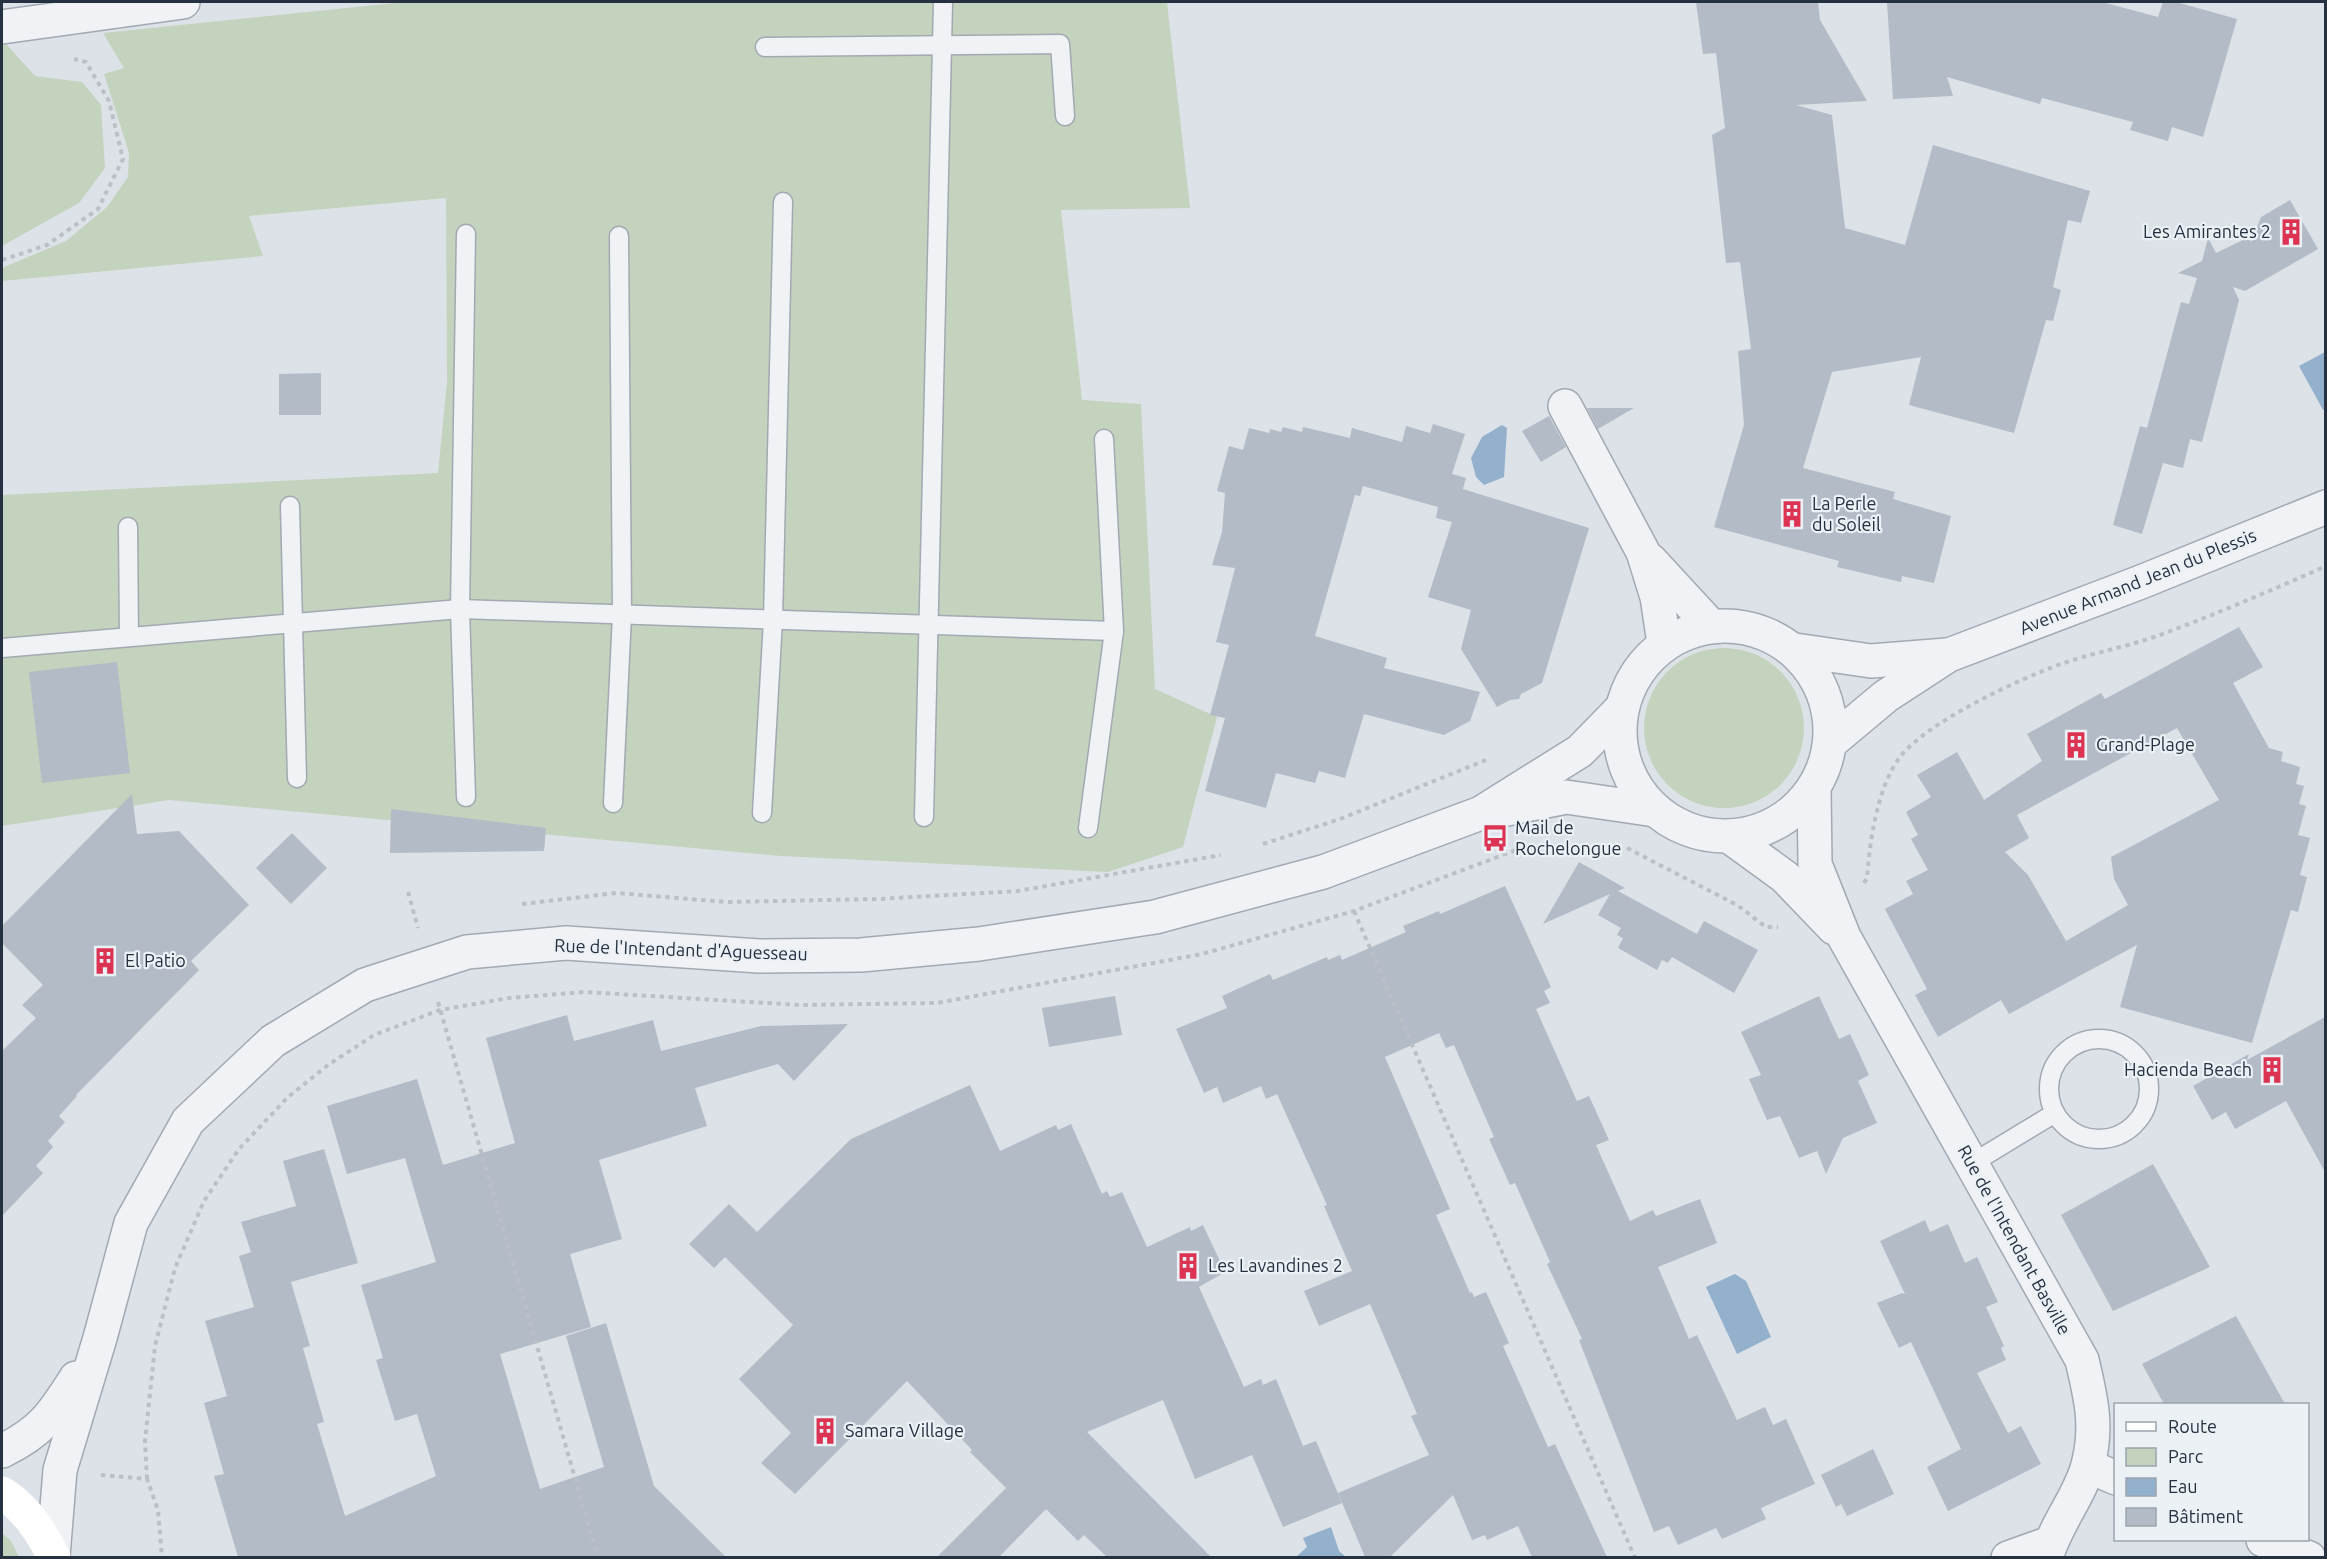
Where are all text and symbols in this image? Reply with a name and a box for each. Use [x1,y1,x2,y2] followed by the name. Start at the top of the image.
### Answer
[2276,217,2306,247] building icon: Les Amirantes 2
[2143,221,2271,241] place label: Les Amirantes 2
[1812,493,1881,534] place label: La Perle du Soleil
[1777,499,1807,529] building icon: La Perle du Soleil
[2016,524,2259,638] street label: Avenue Armand Jean du Plessis
[2061,730,2091,760] building icon: Grand-Plage
[2096,734,2195,754] place label: Grand-Plage
[1515,817,1621,858] place label: Mail de Rochelongue
[1480,823,1510,853] bus stop icon: Mail de Rochelongue
[554,935,808,963] street label: Rue de l'Intendant d'Aguesseau
[90,946,120,976] building icon: El Patio
[125,950,186,970] place label: El Patio
[2257,1055,2287,1085] building icon: Hacienda Beach
[2124,1059,2252,1079] place label: Hacienda Beach
[1954,1141,2075,1338] street label: Rue de l'Intendant Basville
[1173,1251,1203,1281] building icon: Les Lavandines 2
[1208,1255,1343,1275] place label: Les Lavandines 2
[2114,1403,2309,1541] legend
[810,1416,840,1446] building icon: Samara Village
[2168,1416,2217,1436] text: Route
[845,1420,964,1440] place label: Samara Village
[2168,1446,2203,1466] text: Parc
[2168,1476,2198,1496] text: Eau
[2168,1506,2243,1526] text: Bâtiment

